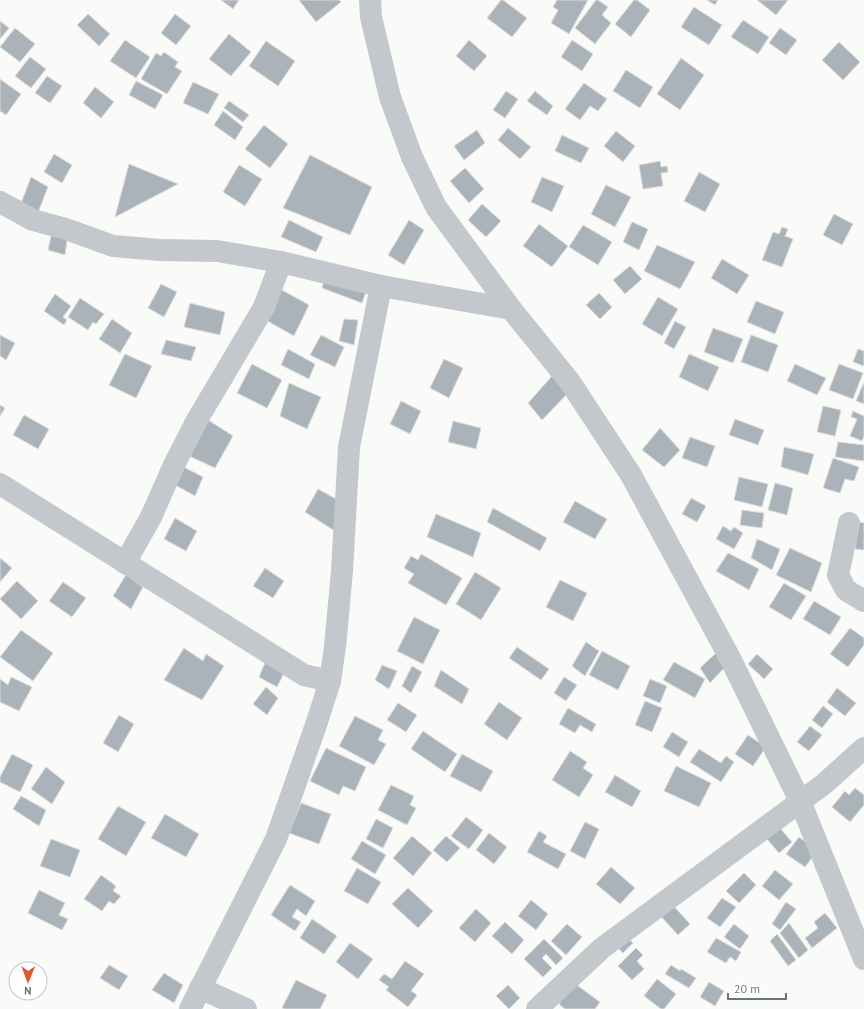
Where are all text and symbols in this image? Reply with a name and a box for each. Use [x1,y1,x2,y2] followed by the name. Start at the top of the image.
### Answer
[8,961,48,1001] north arrow
[728,975,786,1001] scale bar
[734,981,760,996] text: 20 m
[24,984,32,998] text: N

